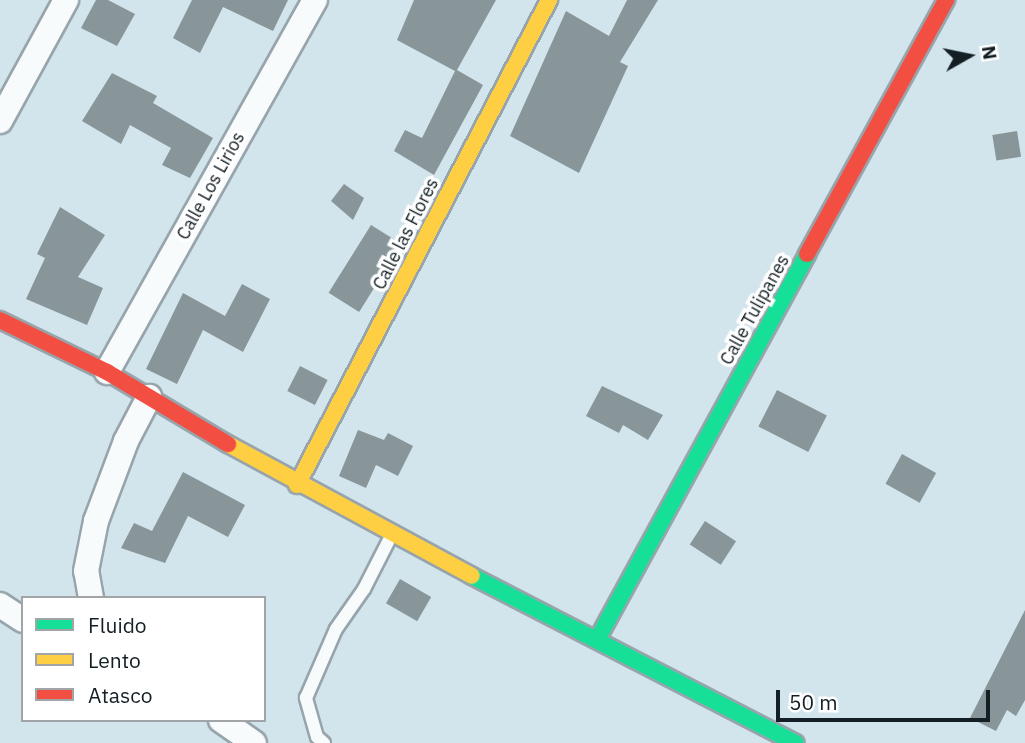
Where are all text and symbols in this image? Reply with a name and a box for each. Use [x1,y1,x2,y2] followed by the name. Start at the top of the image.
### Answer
[934,21,1004,91] north arrow
[977,44,1003,61] text: N
[172,128,250,244] street label: Calle Los Lirios
[369,175,443,293] street label: Calle las Flores
[716,251,794,369] street label: Calle Tulipanes
[21,596,266,722] legend
[88,611,147,639] text: Fluido
[88,646,141,674] text: Lento
[780,676,993,720] scale bar
[88,681,152,709] text: Atasco
[789,688,838,716] text: 50 m

